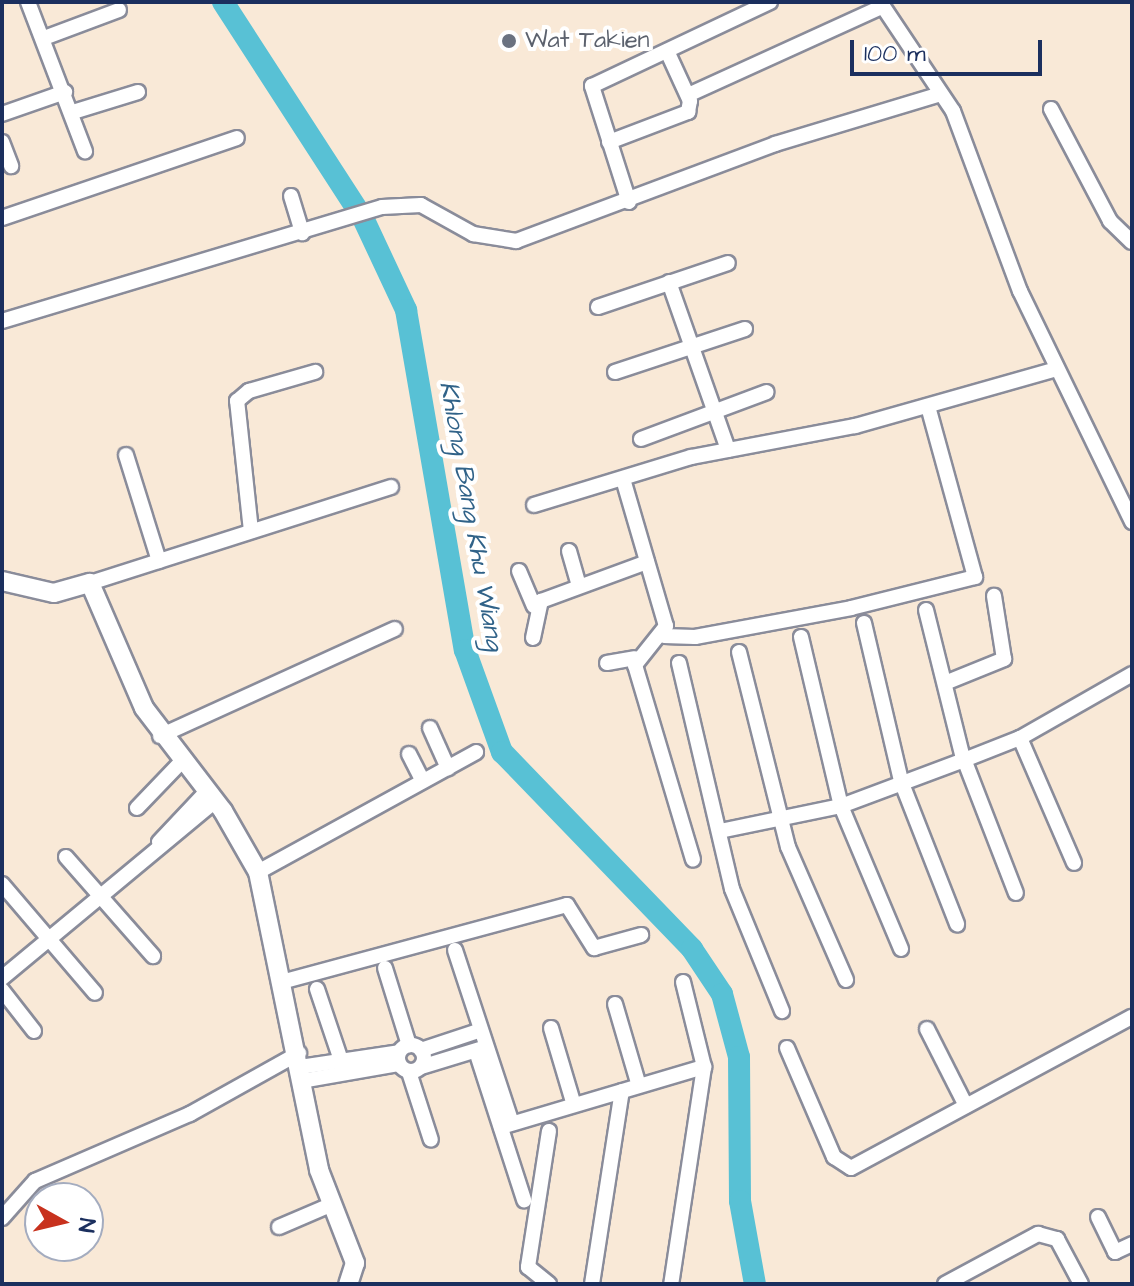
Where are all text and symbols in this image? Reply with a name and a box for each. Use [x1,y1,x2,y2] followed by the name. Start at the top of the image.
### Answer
[854,24,1046,74] scale bar
[525,27,650,55] place label: Wat Takien
[500,32,518,50] marker: Wat Takien
[864,37,926,71] text: 100 m
[432,379,510,653] water label: Khlong Bang Khu Wiang
[24,1182,104,1262] north arrow
[70,1216,103,1234] text: N

